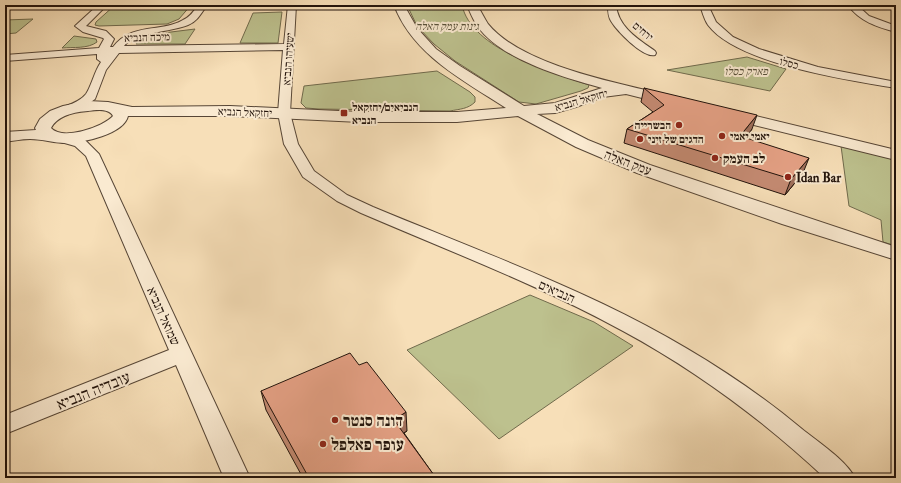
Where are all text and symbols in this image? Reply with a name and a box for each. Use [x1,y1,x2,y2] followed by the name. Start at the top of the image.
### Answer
[630,19,656,44] street label: ירחים
[415,20,480,33] park label: גינות עמק האלה
[124,30,170,45] street label: מיכה הנביא
[280,32,297,86] street label: ישעיהו הנביא
[778,55,800,72] street label: כסלו
[724,65,769,78] park label: פארק כסלו
[553,87,609,114] street label: יחזקאל הנביא
[352,101,418,127] place label: הנביאים/יחזקאל הנביא
[218,105,272,120] street label: יחזקאל הנביא
[339,108,349,118] marker: הנביאים/יחזקאל הנביא
[635,119,671,132] place label: הבשרייה
[674,120,684,130] marker: הבשרייה
[730,130,770,143] place label: יאמי יאמי
[717,131,727,141] marker: יאמי יאמי
[648,133,704,146] place label: הדגים של זיני
[635,134,645,144] marker: הדגים של זיני
[602,147,654,179] street label: עמק האלה
[723,151,766,167] place label: לב העמק
[710,153,720,163] marker: לב העמק
[796,170,842,186] place label: Idan Bar
[783,172,793,182] marker: Idan Bar
[536,277,578,307] street label: הנביאים
[143,285,183,348] street label: שמואל הנביא
[54,367,133,415] street label: עובדיה הנביא
[343,411,403,431] place label: דונה סנטר
[330,415,340,425] marker: דונה סנטר
[331,435,404,455] place label: עופר פאלפל
[318,439,328,449] marker: עופר פאלפל

